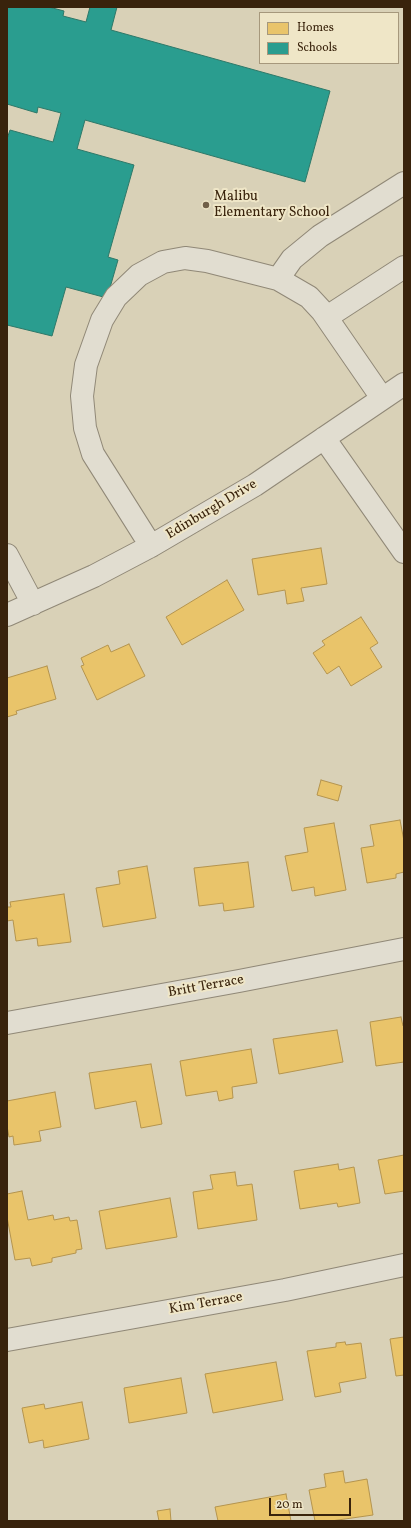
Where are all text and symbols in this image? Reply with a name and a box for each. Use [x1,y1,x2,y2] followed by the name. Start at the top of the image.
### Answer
[259,12,399,64] legend
[297,20,334,36] text: Homes
[297,40,337,56] text: Schools
[214,189,330,222] place label: Malibu Elementary School
[201,200,211,210] marker: Malibu Elementary School
[164,476,260,544] street label: Edinburgh Drive
[167,972,245,1002] street label: Britt Terrace
[168,1289,244,1319] street label: Kim Terrace
[271,1490,353,1516] scale bar
[276,1497,303,1513] text: 20 m

